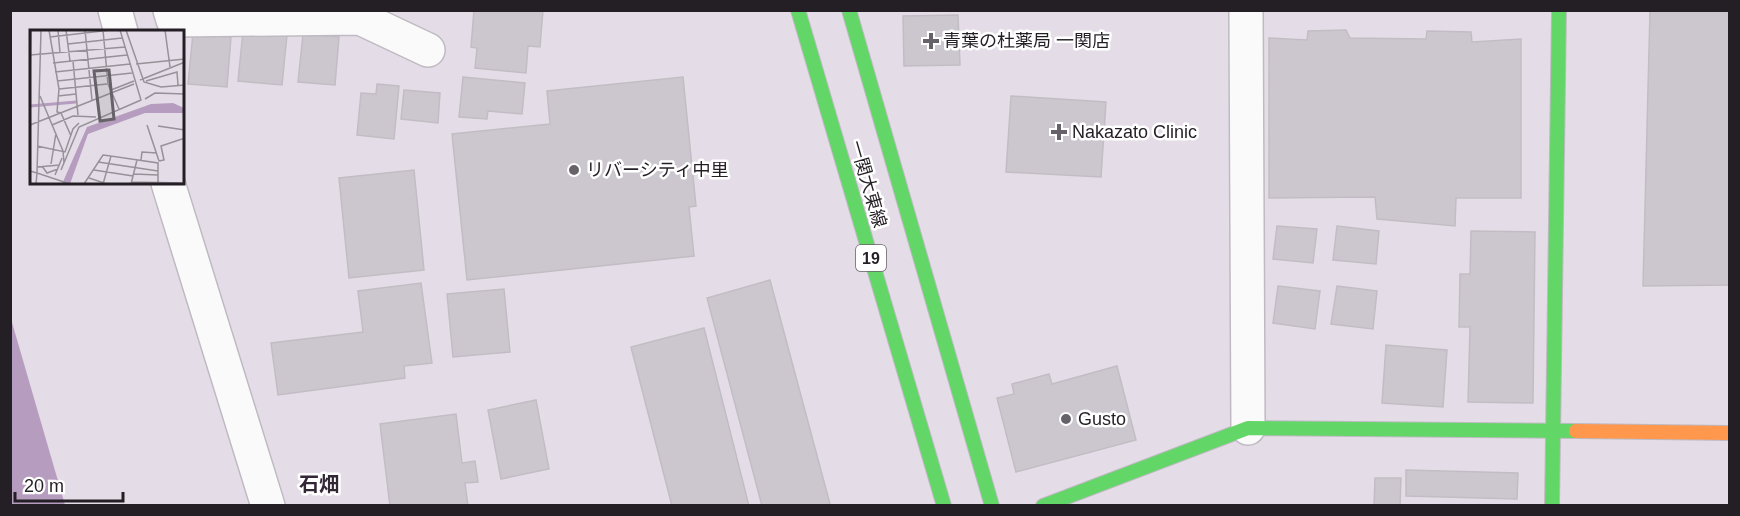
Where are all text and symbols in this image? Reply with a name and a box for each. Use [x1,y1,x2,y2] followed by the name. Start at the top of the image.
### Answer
[30,30,184,184] inset map
[943,31,1110,51] place label: 青葉の杜薬局 一関店
[924,34,938,48] marker: 青葉の杜薬局 一関店
[1072,122,1197,142] place label: Nakazato Clinic
[1050,123,1068,141] marker: Nakazato Clinic
[846,138,890,230] street label: 一関大東線
[586,160,729,180] place label: リバーシティ中里
[567,163,581,177] marker: リバーシティ中里
[856,245,886,271] road number: 19
[1078,409,1126,429] place label: Gusto
[1059,412,1073,426] marker: Gusto
[15,465,123,503] scale bar
[299,473,339,495] district label: 石畑
[24,476,64,496] text: 20 m

